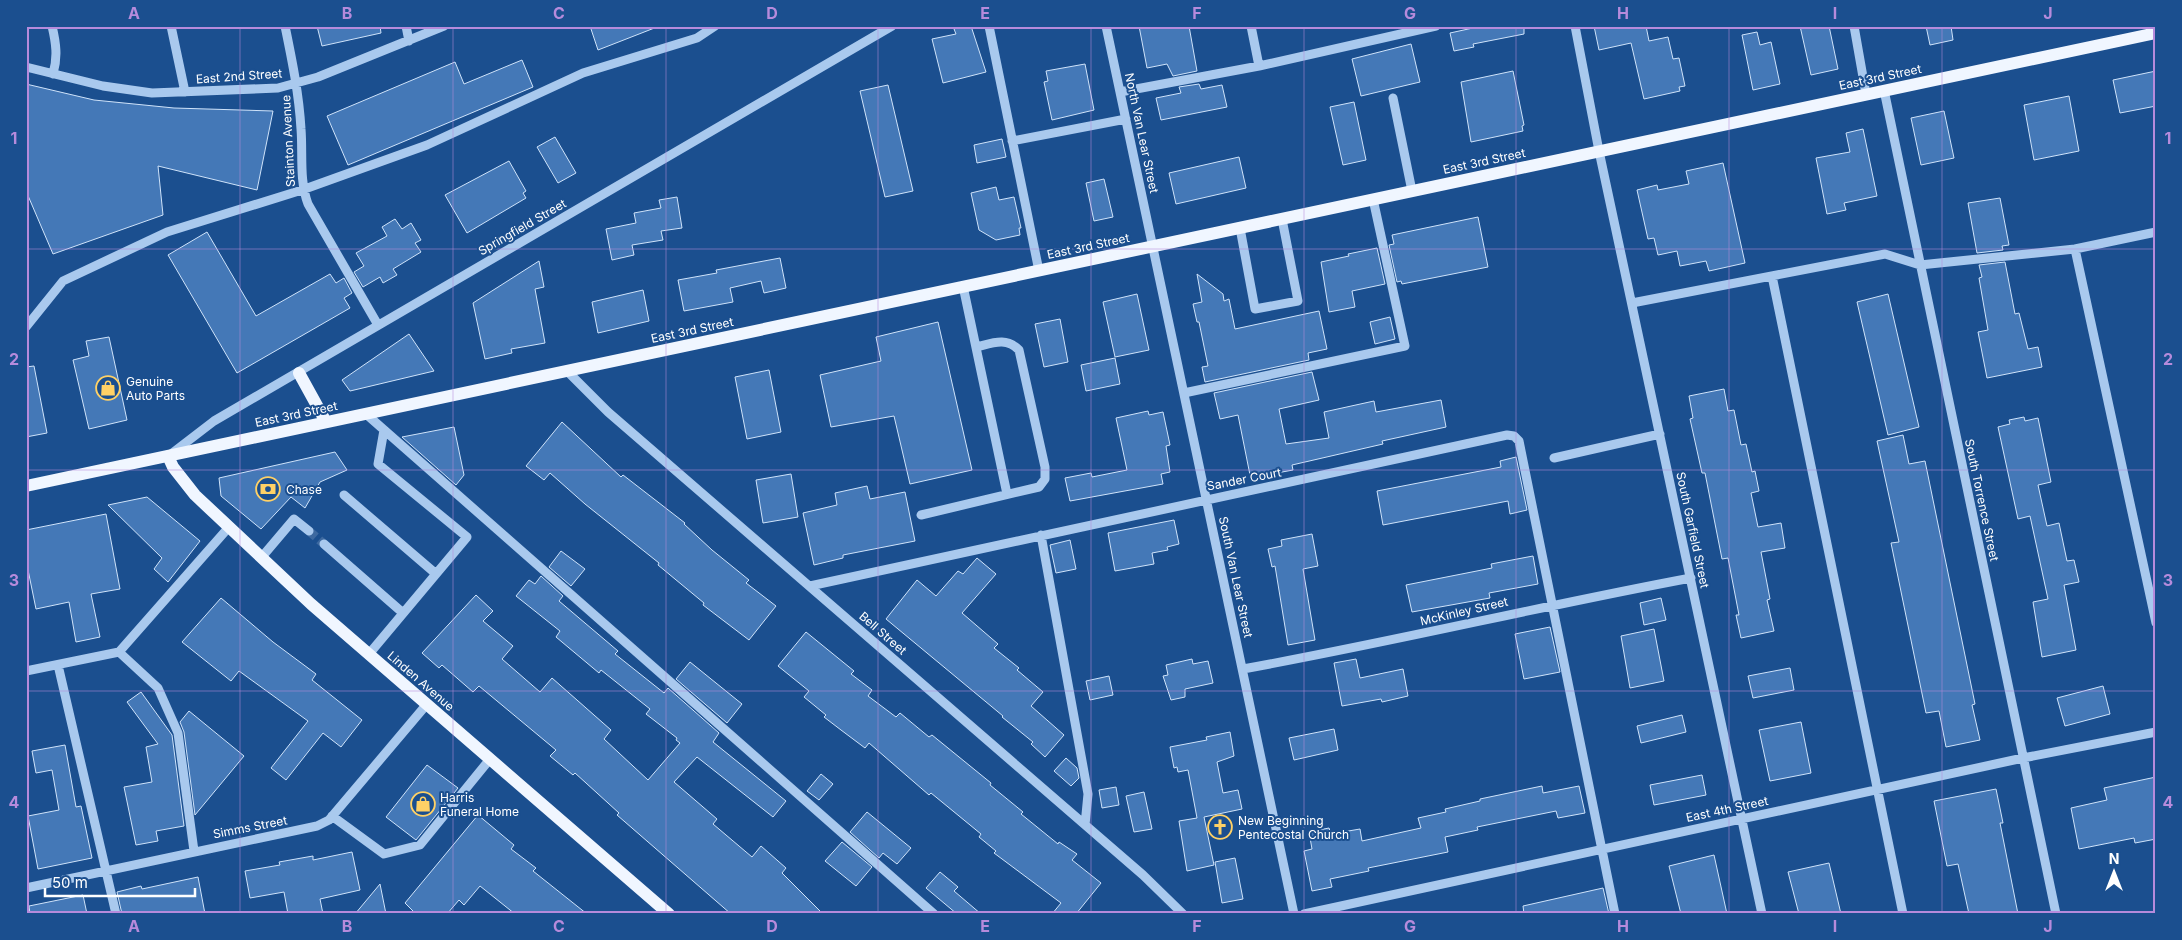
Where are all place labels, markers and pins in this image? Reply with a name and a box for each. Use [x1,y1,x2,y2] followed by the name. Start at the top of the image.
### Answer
[126,374,185,403] place label: Genuine Auto Parts
[95,375,121,401] shop icon: Genuine Auto Parts
[255,476,281,502] bank icon: Chase
[286,482,322,497] place label: Chase
[440,790,519,819] place label: Harris Funeral Home
[410,791,436,817] shop icon: Harris Funeral Home
[1238,813,1349,842] place label: New Beginning Pentecostal Church
[1207,814,1233,840] church icon: New Beginning Pentecostal Church

